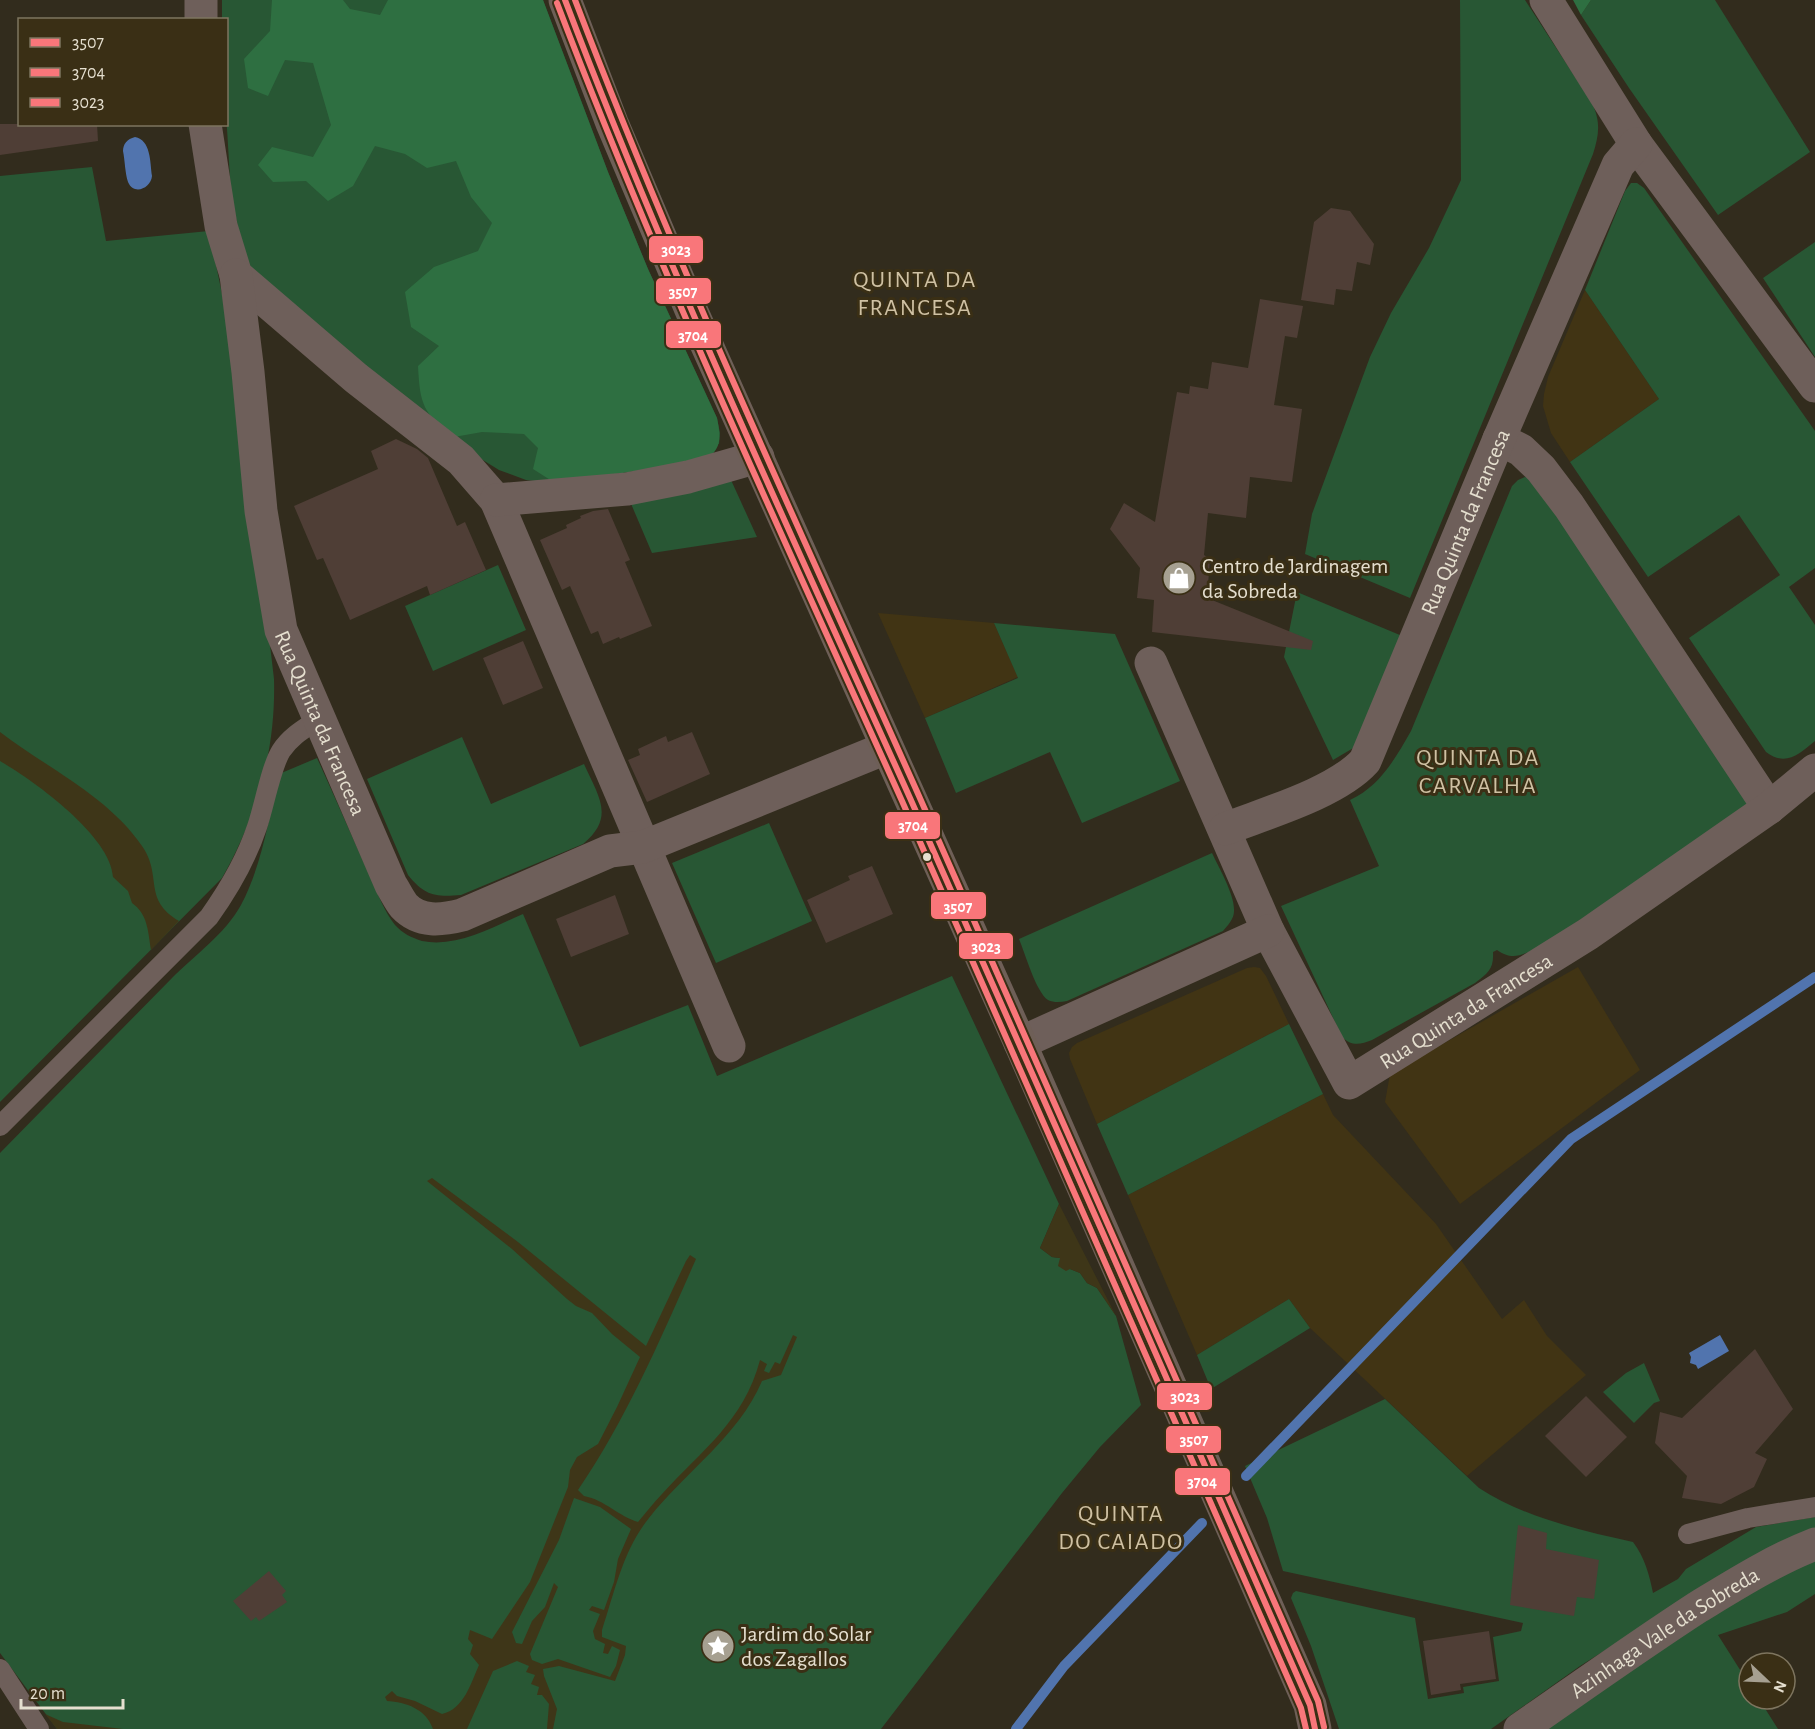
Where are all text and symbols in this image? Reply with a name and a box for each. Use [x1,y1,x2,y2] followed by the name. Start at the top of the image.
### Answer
[18,18,228,126] legend
[72,34,104,52] text: 3507
[72,64,105,82] text: 3704
[72,94,105,112] text: 3023
[648,235,704,264] line badge: 3023
[661,242,691,258] text: 3023
[853,268,977,320] district label: QUINTA DA FRANCESA
[655,277,712,305] line badge: 3507
[668,284,698,300] text: 3507
[665,320,722,349] line badge: 3704
[678,328,708,344] text: 3704
[1417,426,1514,618] street label: Rua Quinta da Francesa
[1202,555,1388,602] place label: Centro de Jardinagem da Sobreda
[1161,560,1197,596] shop icon: Centro de Jardinagem da Sobreda
[271,628,370,819] street label: Rua Quinta da Francesa
[1416,746,1540,798] district label: QUINTA DA CARVALHA
[884,811,941,840] line badge: 3704
[898,818,928,834] text: 3704
[921,851,933,863] unlabelled marker
[930,891,987,920] line badge: 3507
[943,899,973,915] text: 3507
[958,932,1014,960] line badge: 3023
[971,939,1001,955] text: 3023
[1376,949,1556,1073] street label: Rua Quinta da Francesa
[1156,1382,1213,1411] line badge: 3023
[1170,1389,1200,1405] text: 3023
[1165,1425,1222,1454] line badge: 3507
[1179,1432,1209,1448] text: 3507
[1174,1467,1231,1496] line badge: 3704
[1187,1474,1217,1490] text: 3704
[1058,1502,1184,1554] district label: QUINTA DO CAIADO
[1566,1563,1763,1702] street label: Azinhaga Vale da Sobreda
[741,1623,871,1670] place label: Jardim do Solar dos Zagallos
[700,1628,736,1664] place icon: Jardim do Solar dos Zagallos
[1737,1651,1797,1711] north arrow
[21,1672,123,1710] scale bar
[1770,1678,1789,1695] text: N
[30,1685,65,1703] text: 20 m

